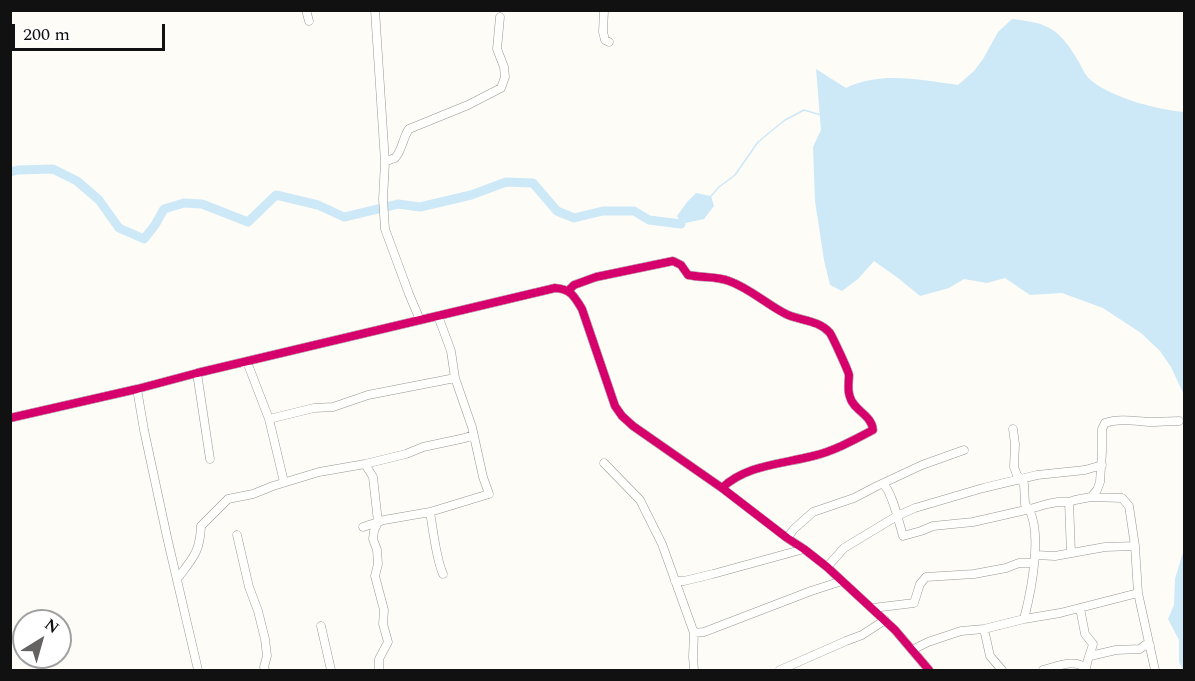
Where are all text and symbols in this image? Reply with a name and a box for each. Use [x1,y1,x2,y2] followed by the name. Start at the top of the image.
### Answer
[15,12,168,50] scale bar
[23,21,70,48] text: 200 m
[12,609,72,669] north arrow
[39,613,64,640] text: N

